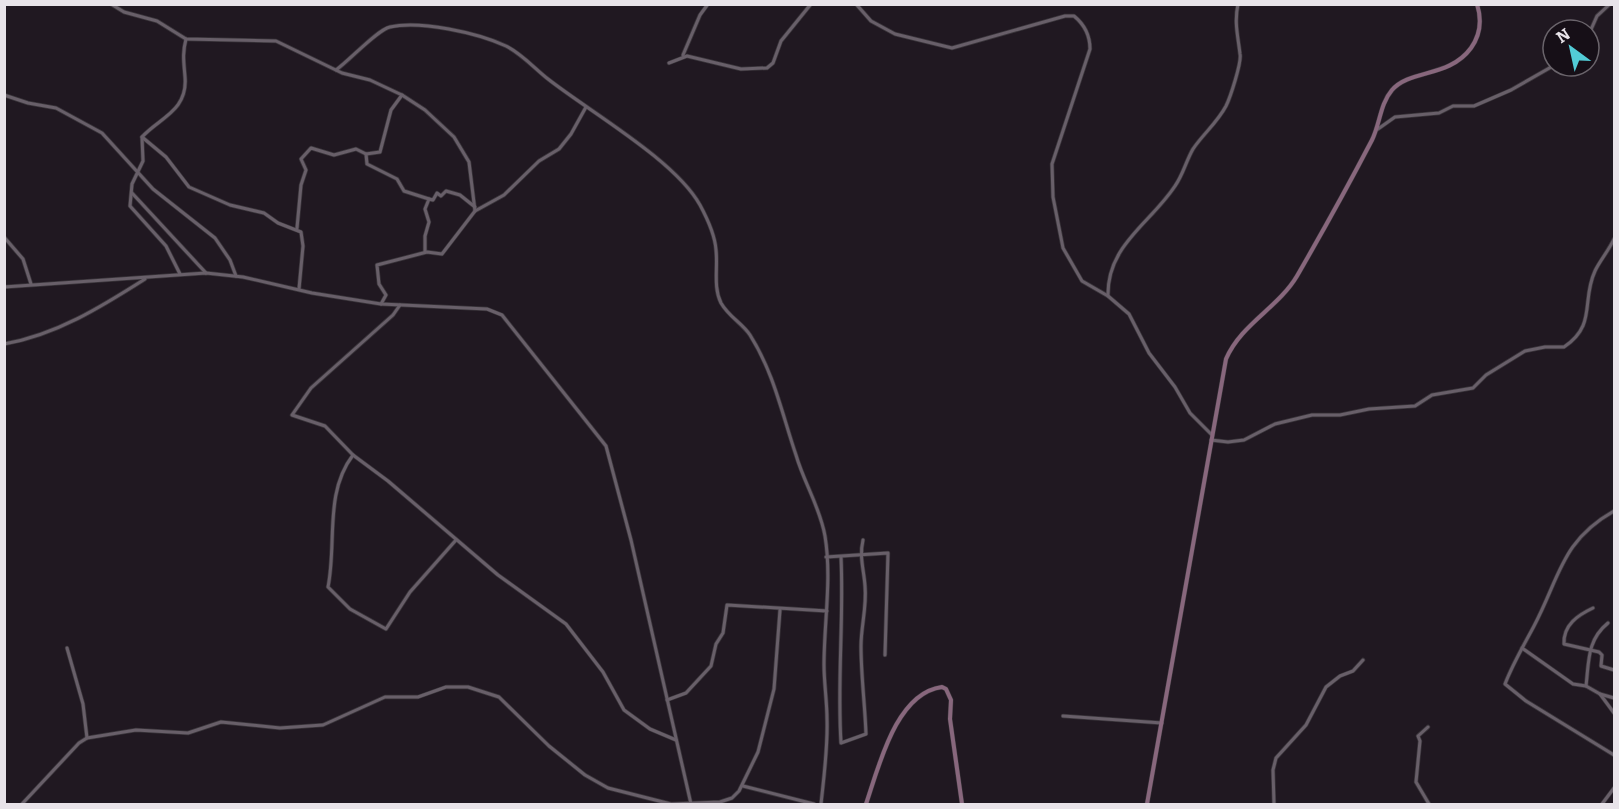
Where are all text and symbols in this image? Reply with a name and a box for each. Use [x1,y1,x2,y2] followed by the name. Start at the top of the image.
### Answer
[1541,18,1601,78] north arrow
[1553,25,1573,47] text: N

